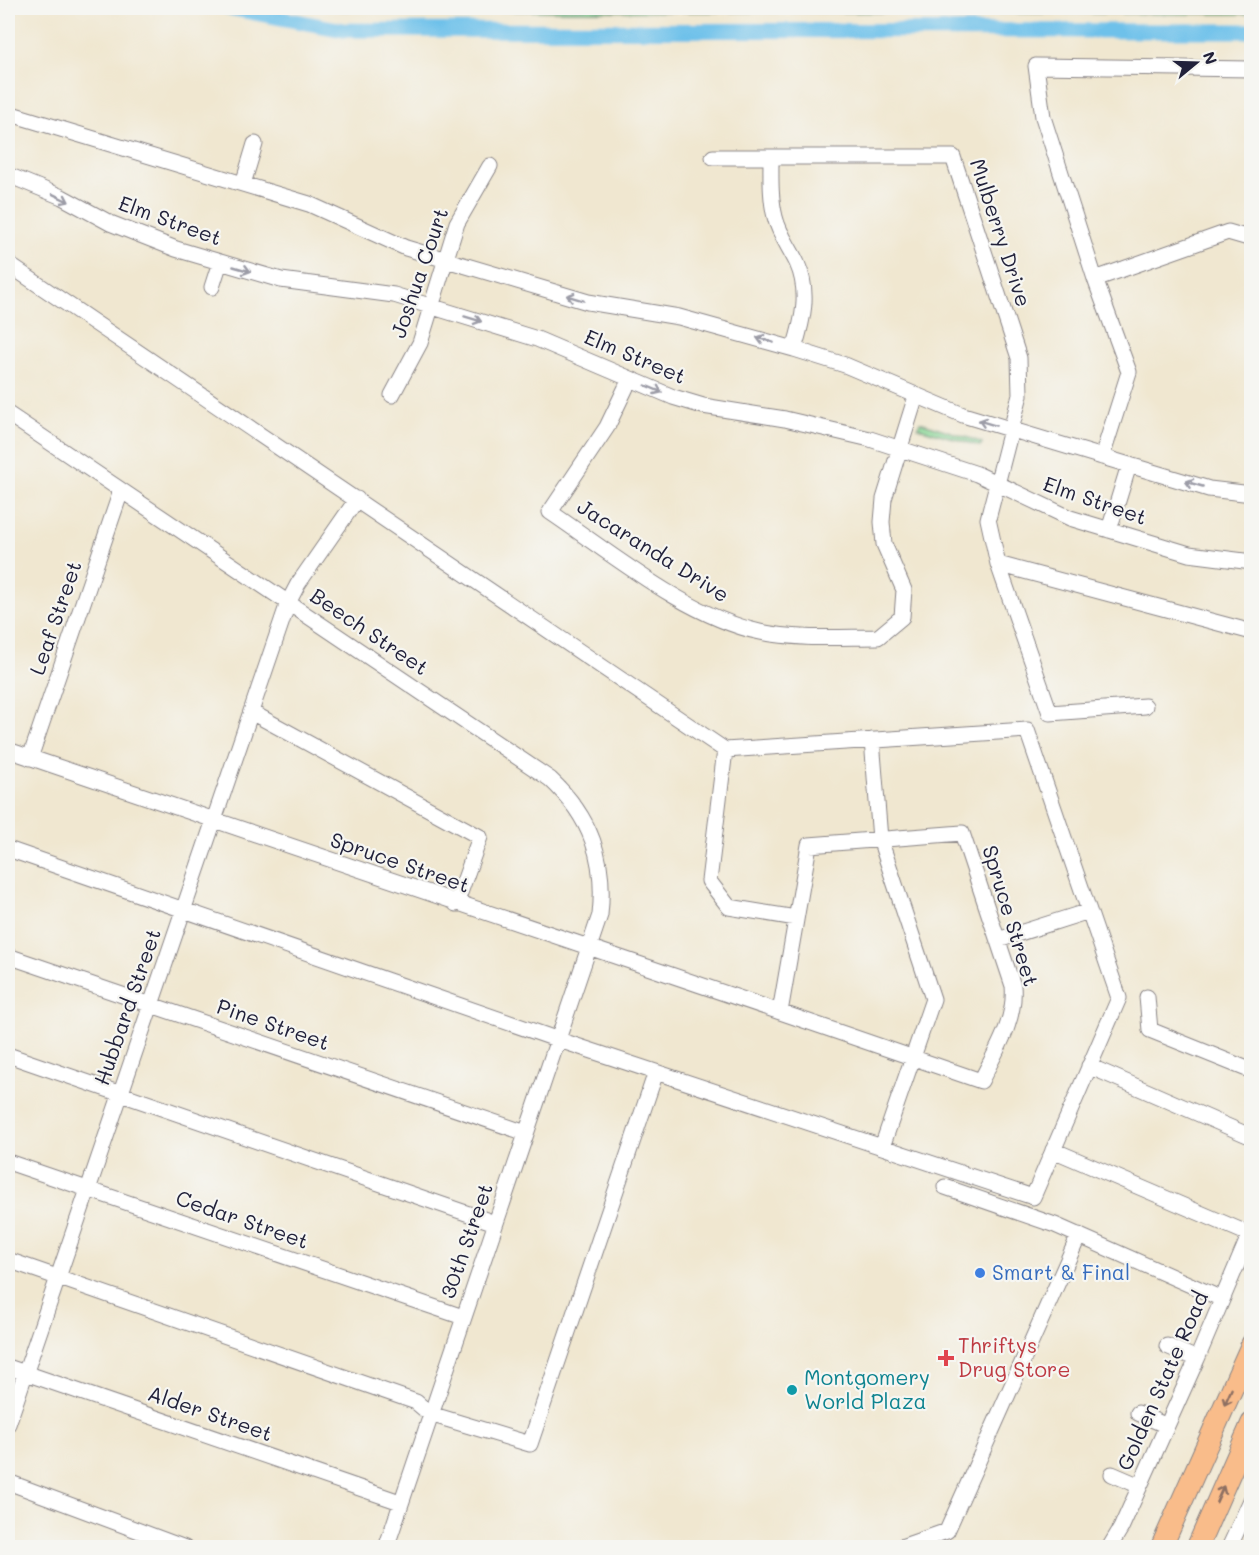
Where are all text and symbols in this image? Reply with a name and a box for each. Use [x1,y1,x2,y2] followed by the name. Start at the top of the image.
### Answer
[1166,33,1226,93] north arrow
[1199,49,1223,67] text: N
[965,155,1038,310] street label: Mulberry Drive
[115,189,226,251] street label: Elm Street
[52,192,70,204] one-way arrow
[384,204,453,341] street label: Joshua Court
[232,264,251,275] one-way arrow
[566,292,585,303] one-way arrow
[463,314,482,325] one-way arrow
[581,322,690,389] street label: Elm Street
[756,334,775,345] one-way arrow
[645,384,663,396] one-way arrow
[978,417,997,428] one-way arrow
[1040,469,1151,530] street label: Elm Street
[1185,478,1204,489] one-way arrow
[573,492,735,607] street label: Jacaranda Drive
[22,557,87,678] street label: Leaf Street
[306,581,434,680] street label: Beech Street
[327,825,474,898] street label: Spruce Street
[977,842,1046,989] street label: Spruce Street
[87,925,166,1088] street label: Hubbard Street
[214,992,333,1055] street label: Pine Street
[433,1179,498,1302] street label: 30th Street
[173,1183,312,1254] street label: Cedar Street
[992,1258,1130,1285] place label: Smart & Final
[973,1266,987,1280] marker: Smart & Final
[1110,1287,1213,1474] street label: Golden State Road
[958,1331,1070,1382] place label: Thriftys Drug Store
[939,1351,953,1365] marker: Thriftys Drug Store
[804,1363,930,1414] place label: Montgomery World Plaza
[145,1379,276,1447] street label: Alder Street
[785,1383,799,1397] marker: Montgomery World Plaza
[1222,1388,1233,1406] one-way arrow
[1216,1485,1227,1503] one-way arrow

